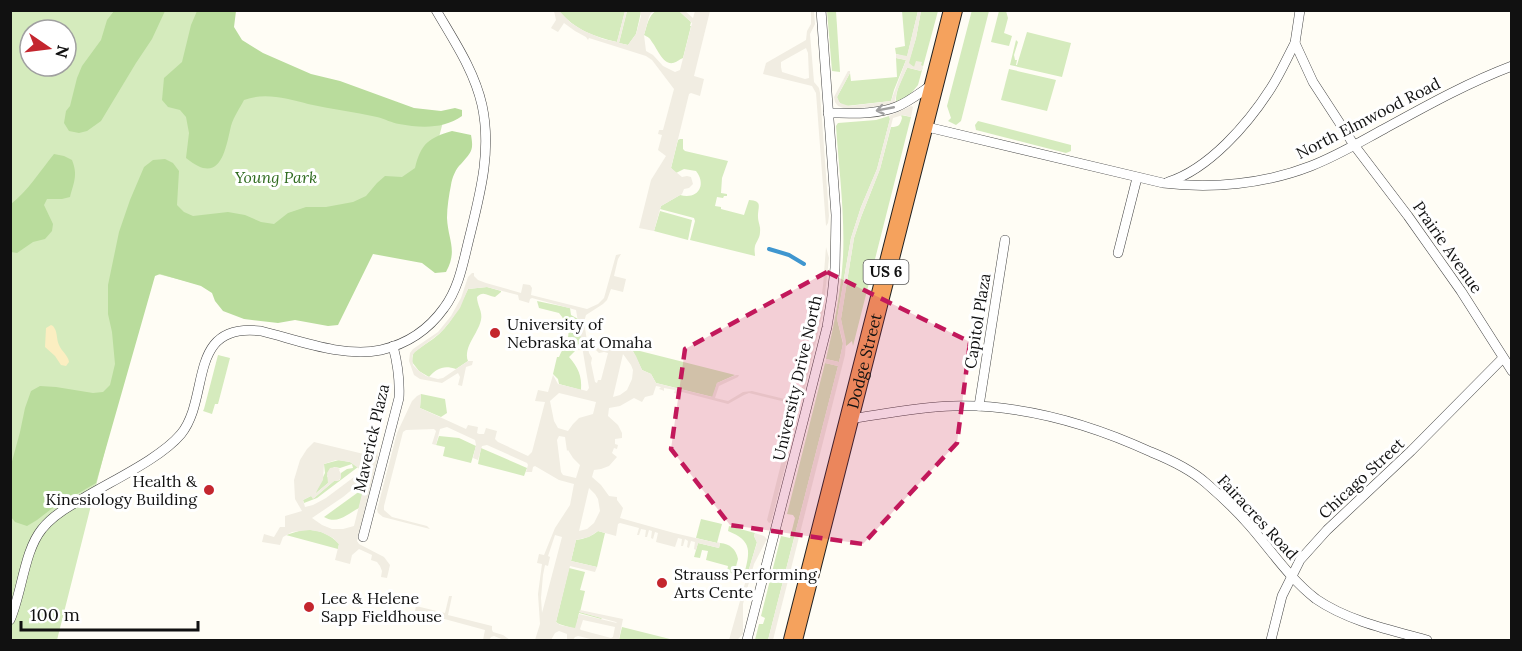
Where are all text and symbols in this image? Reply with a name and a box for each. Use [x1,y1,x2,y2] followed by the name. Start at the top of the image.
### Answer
[18,18,78,78] north arrow
[51,43,74,60] text: N
[1293,73,1444,163] street label: North Elmwood Road
[876,104,895,115] one-way arrow
[235,167,317,187] park label: Young Park
[1409,197,1487,297] street label: Prairie Avenue
[864,260,908,284] road number: US 6
[960,272,994,370] street label: Capitol Plaza
[768,293,826,463] street label: University Drive North
[842,310,886,411] street label: Dodge Street
[507,314,652,352] place label: University of Nebraska at Omaha
[488,326,502,340] marker: University of Nebraska at Omaha
[349,382,393,494] street label: Maverick Plaza
[1314,433,1409,523] street label: Chicago Street
[1214,470,1303,564] street label: Fairacres Road
[46,471,198,509] place label: Health & Kinesiology Building
[202,483,216,497] marker: Health & Kinesiology Building
[673,564,818,602] place label: Strauss Performing Arts Cente
[655,576,669,590] marker: Strauss Performing Arts Cente
[321,588,442,626] place label: Lee & Helene Sapp Fieldhouse
[21,594,198,632] scale bar
[302,600,316,614] marker: Lee & Helene Sapp Fieldhouse
[30,603,80,626] text: 100 m

